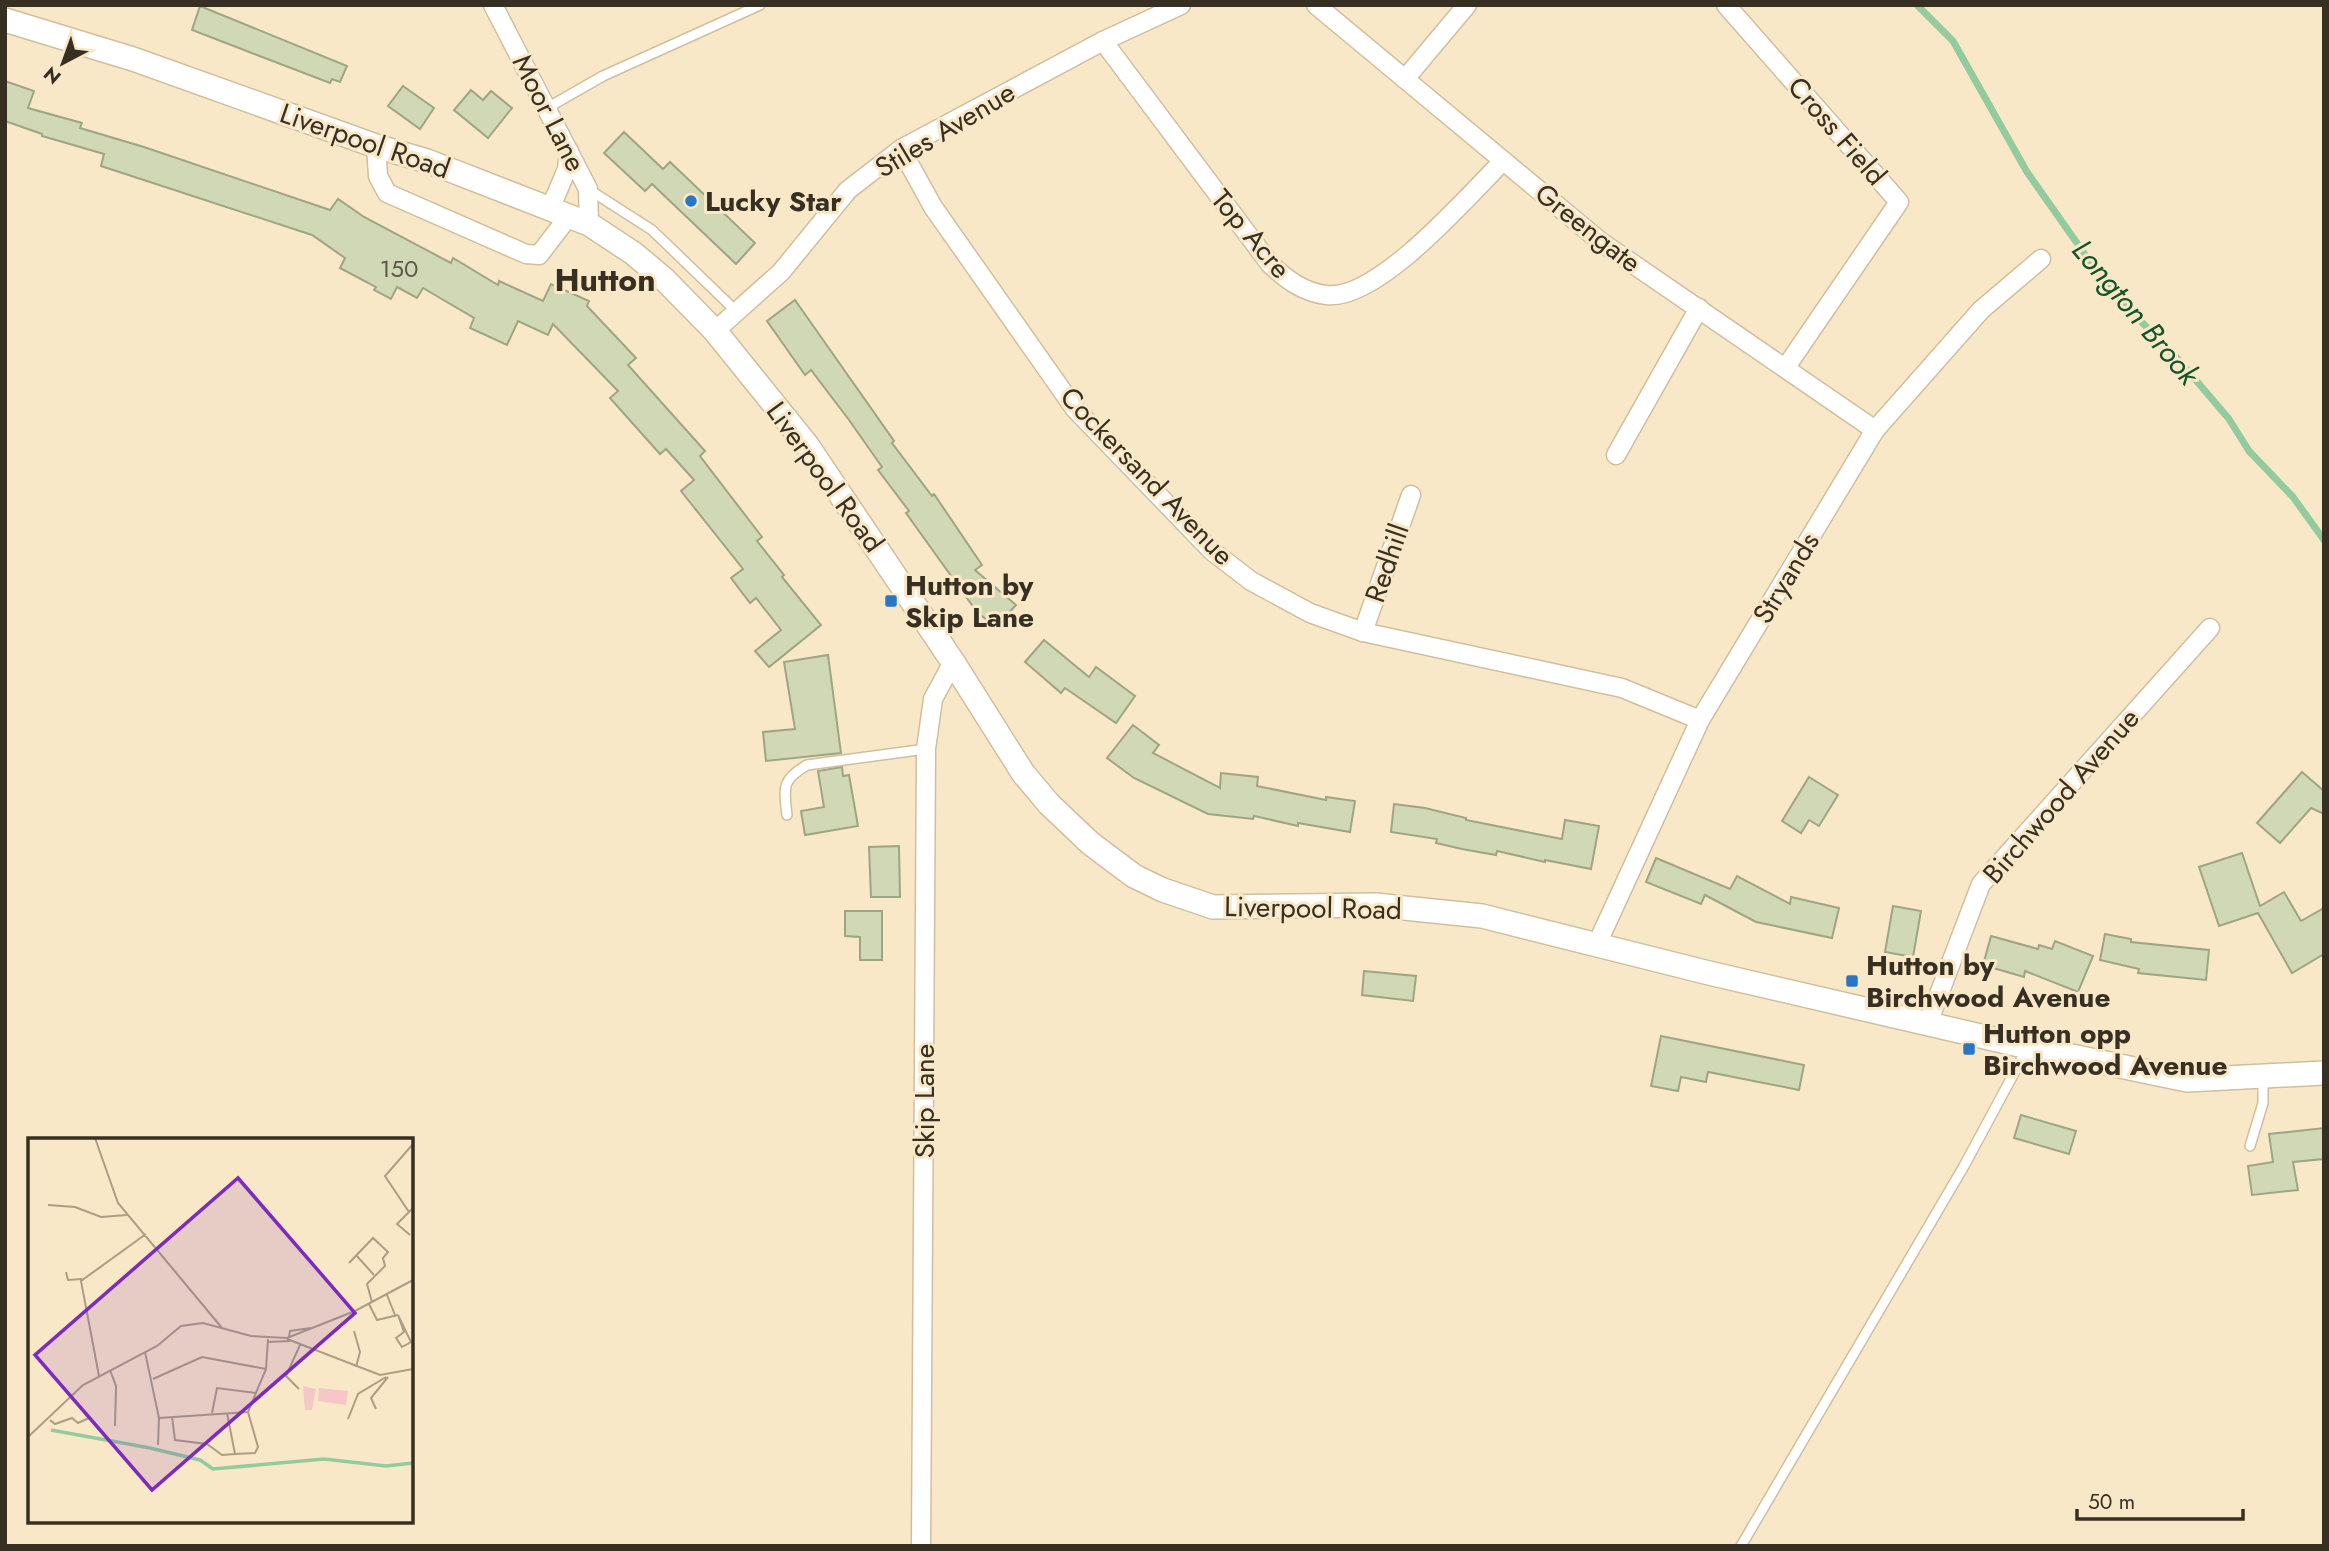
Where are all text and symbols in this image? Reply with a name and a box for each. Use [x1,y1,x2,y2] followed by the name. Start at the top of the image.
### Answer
[28,28,98,98] north arrow
[502,47,596,179] street label: Moor Lane
[38,60,67,91] text: N
[1778,67,1896,195] street label: Cross Field
[867,72,1023,188] street label: Stiles Avenue
[274,93,456,189] street label: Liverpool Road
[1526,173,1650,283] street label: Greengate
[1201,180,1301,288] street label: Top Acre
[705,181,842,222] place label: Lucky Star
[683,193,699,209] marker: Lucky Star
[2062,230,2211,395] water label: Longton Brook
[380,251,418,286] house number: 150
[554,257,656,303] district label: Hutton
[1051,377,1243,575] street label: Cockersand Avenue
[756,393,894,561] street label: Liverpool Road
[1354,518,1420,608] street label: Redhill
[1743,524,1829,632] street label: Stryands
[905,565,1034,638] place label: Hutton by Skip Lane
[883,593,899,609] marker: Hutton by Skip Lane
[1973,699,2149,893] street label: Birchwood Avenue
[1224,886,1402,930] street label: Liverpool Road
[1866,945,2110,1018] place label: Hutton by Birchwood Avenue
[1844,973,1860,989] marker: Hutton by Birchwood Avenue
[1983,1013,2227,1086] place label: Hutton opp Birchwood Avenue
[1961,1041,1977,1057] marker: Hutton opp Birchwood Avenue
[904,1044,945,1158] street label: Skip Lane
[28,1138,413,1523] inset map
[2077,1478,2243,1522] scale bar
[2088,1487,2135,1517] text: 50 m

